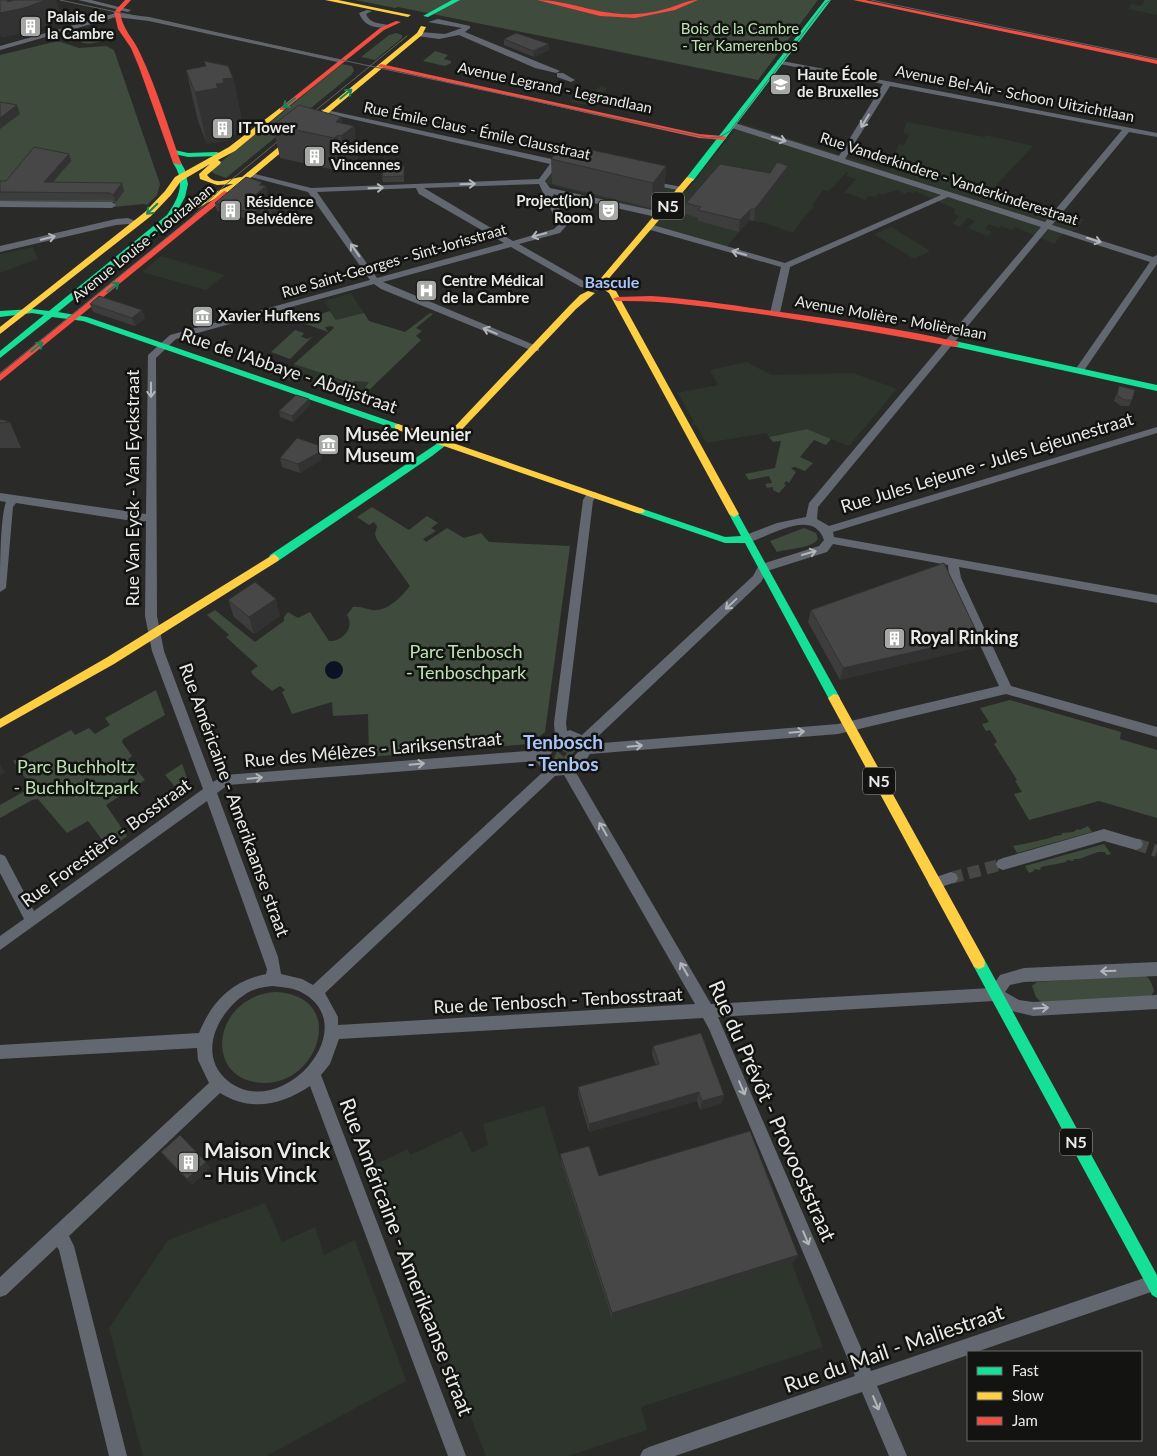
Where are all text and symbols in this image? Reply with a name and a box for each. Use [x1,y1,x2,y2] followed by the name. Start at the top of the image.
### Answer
[47,7,114,42] place label: Palais de la Cambre
[19,14,43,38] building icon: Palais de la Cambre
[681,19,799,54] park label: Bois de la Cambre - Ter Kamerenbos
[456,58,654,116] street label: Avenue Legrand - Legrandlaan
[894,61,1136,125] street label: Avenue Bel-Air - Schoon Uitzichtlaan
[797,65,879,100] place label: Haute École de Bruxelles
[769,72,793,96] school or university icon: Haute École de Bruxelles
[340,89,353,100] one-way arrow
[362,97,593,163] street label: Rue Émile Claus - Émile Clausstraat
[283,98,296,109] one-way arrow
[859,113,869,127] one-way arrow
[210,116,234,140] building icon: IT Tower
[238,118,296,136] place label: IT Tower
[818,128,1081,229] street label: Rue Vanderkindere - Vanderkinderestraat
[771,134,787,144] one-way arrow
[330,138,401,173] place label: Résidence Vincennes
[303,145,327,169] building icon: Résidence Vincennes
[68,179,217,305] street label: Avenue Louise - Louizalaan
[460,180,476,189] one-way arrow
[368,183,384,192] one-way arrow
[516,191,593,226] place label: Project(ion) Room
[246,192,314,227] place label: Résidence Belvédère
[652,192,684,220] road number: N5
[597,198,621,222] theatre icon: Project(ion) Room
[218,199,242,223] building icon: Résidence Belvédère
[146,203,159,215] one-way arrow
[279,219,509,301] street label: Rue Saint-Georges - Sint-Jorisstraat
[531,231,547,241] one-way arrow
[39,233,55,242] one-way arrow
[1086,236,1102,246] one-way arrow
[349,243,360,257] one-way arrow
[732,248,748,258] one-way arrow
[442,271,544,306] place label: Centre Médical de la Cambre
[585,272,640,291] district label: Bascule
[414,278,438,302] hospital icon: Centre Médical de la Cambre
[106,282,119,293] one-way arrow
[794,291,988,343] street label: Avenue Molière - Molièrelaan
[190,304,214,328] museum icon: Xavier Hufkens
[218,306,320,324] place label: Xavier Hufkens
[178,323,401,418] street label: Rue de l'Abbaye - Abdijstraat
[483,325,498,335] one-way arrow
[31,342,44,353] one-way arrow
[121,369,143,607] street label: Rue Van Eyck - Van Eyckstraat
[146,382,155,398] one-way arrow
[838,407,1136,517] street label: Rue Jules Lejeune - Jules Lejeunestraat
[345,423,471,466] place label: Musée Meunier Museum
[317,433,341,457] museum icon: Musée Meunier Museum
[801,548,817,558] one-way arrow
[724,598,737,610] one-way arrow
[882,626,906,650] building icon: Royal Rinking
[910,626,1019,648] place label: Royal Rinking
[406,640,527,683] park label: Parc Tenbosch - Tenboschpark
[175,660,295,940] street label: Rue Américaine - Amerikaanse straat
[243,727,503,771] street label: Rue des Mélèzes - Lariksenstraat
[789,727,805,737] one-way arrow
[523,730,603,775] district label: Tenbosch - Tenbos
[627,742,643,751] one-way arrow
[13,755,139,798] park label: Parc Buchholtz - Buchholtzpark
[409,759,425,769] one-way arrow
[863,768,895,794] road number: N5
[16,773,195,911] street label: Rue Forestière - Bosstraat
[247,773,263,782] one-way arrow
[597,822,607,836] one-way arrow
[679,963,689,977] one-way arrow
[1101,966,1117,976] one-way arrow
[704,976,843,1245] street label: Rue du Prévôt - Provooststraat
[433,982,684,1018] street label: Rue de Tenbosch - Tenbosstraat
[1033,1004,1049,1013] one-way arrow
[738,1080,747,1095] one-way arrow
[335,1094,480,1419] street label: Rue Américaine - Amerikaanse straat
[1060,1128,1092,1156] road number: N5
[204,1137,331,1186] place label: Maison Vinck - Huis Vinck
[176,1151,200,1175] building icon: Maison Vinck - Huis Vinck
[801,1230,811,1245] one-way arrow
[780,1298,1007,1397] street label: Rue du Mail - Maliestraat
[967,1351,1142,1441] legend
[1012,1361,1039,1379] text: Fast
[1012,1386,1044,1404] text: Slow
[872,1395,882,1410] one-way arrow
[1012,1411,1038,1429] text: Jam

